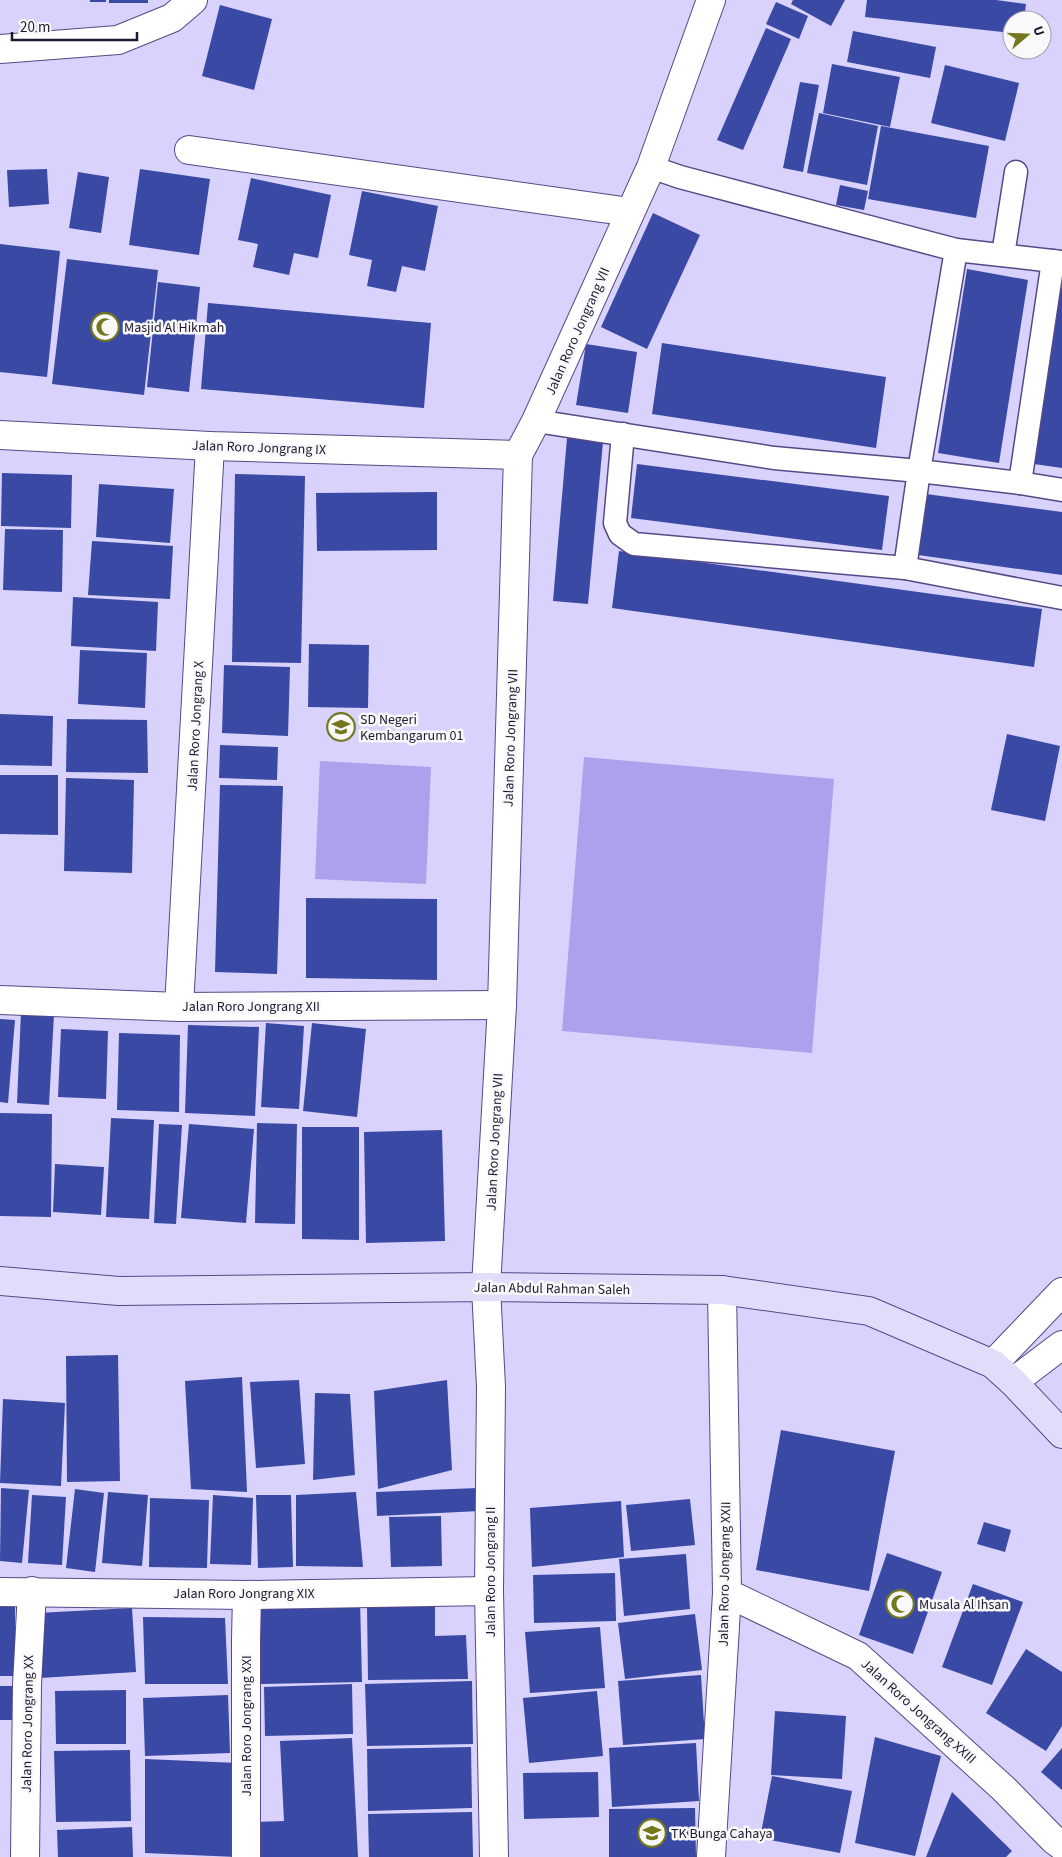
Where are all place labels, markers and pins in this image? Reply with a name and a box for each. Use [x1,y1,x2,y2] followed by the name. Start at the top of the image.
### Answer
[90,312,120,342] mosque icon: Masjid Al Hikmah
[124,318,224,338] place label: Masjid Al Hikmah
[360,710,464,746] place label: SD Negeri Kembangarum 01
[326,712,356,742] school or university icon: SD Negeri Kembangarum 01
[885,1589,915,1619] mosque icon: Musala Al Ihsan
[919,1595,1009,1615] place label: Musala Al Ihsan
[637,1818,667,1848] school or university icon: TK Bunga Cahaya
[671,1824,773,1844] place label: TK Bunga Cahaya

